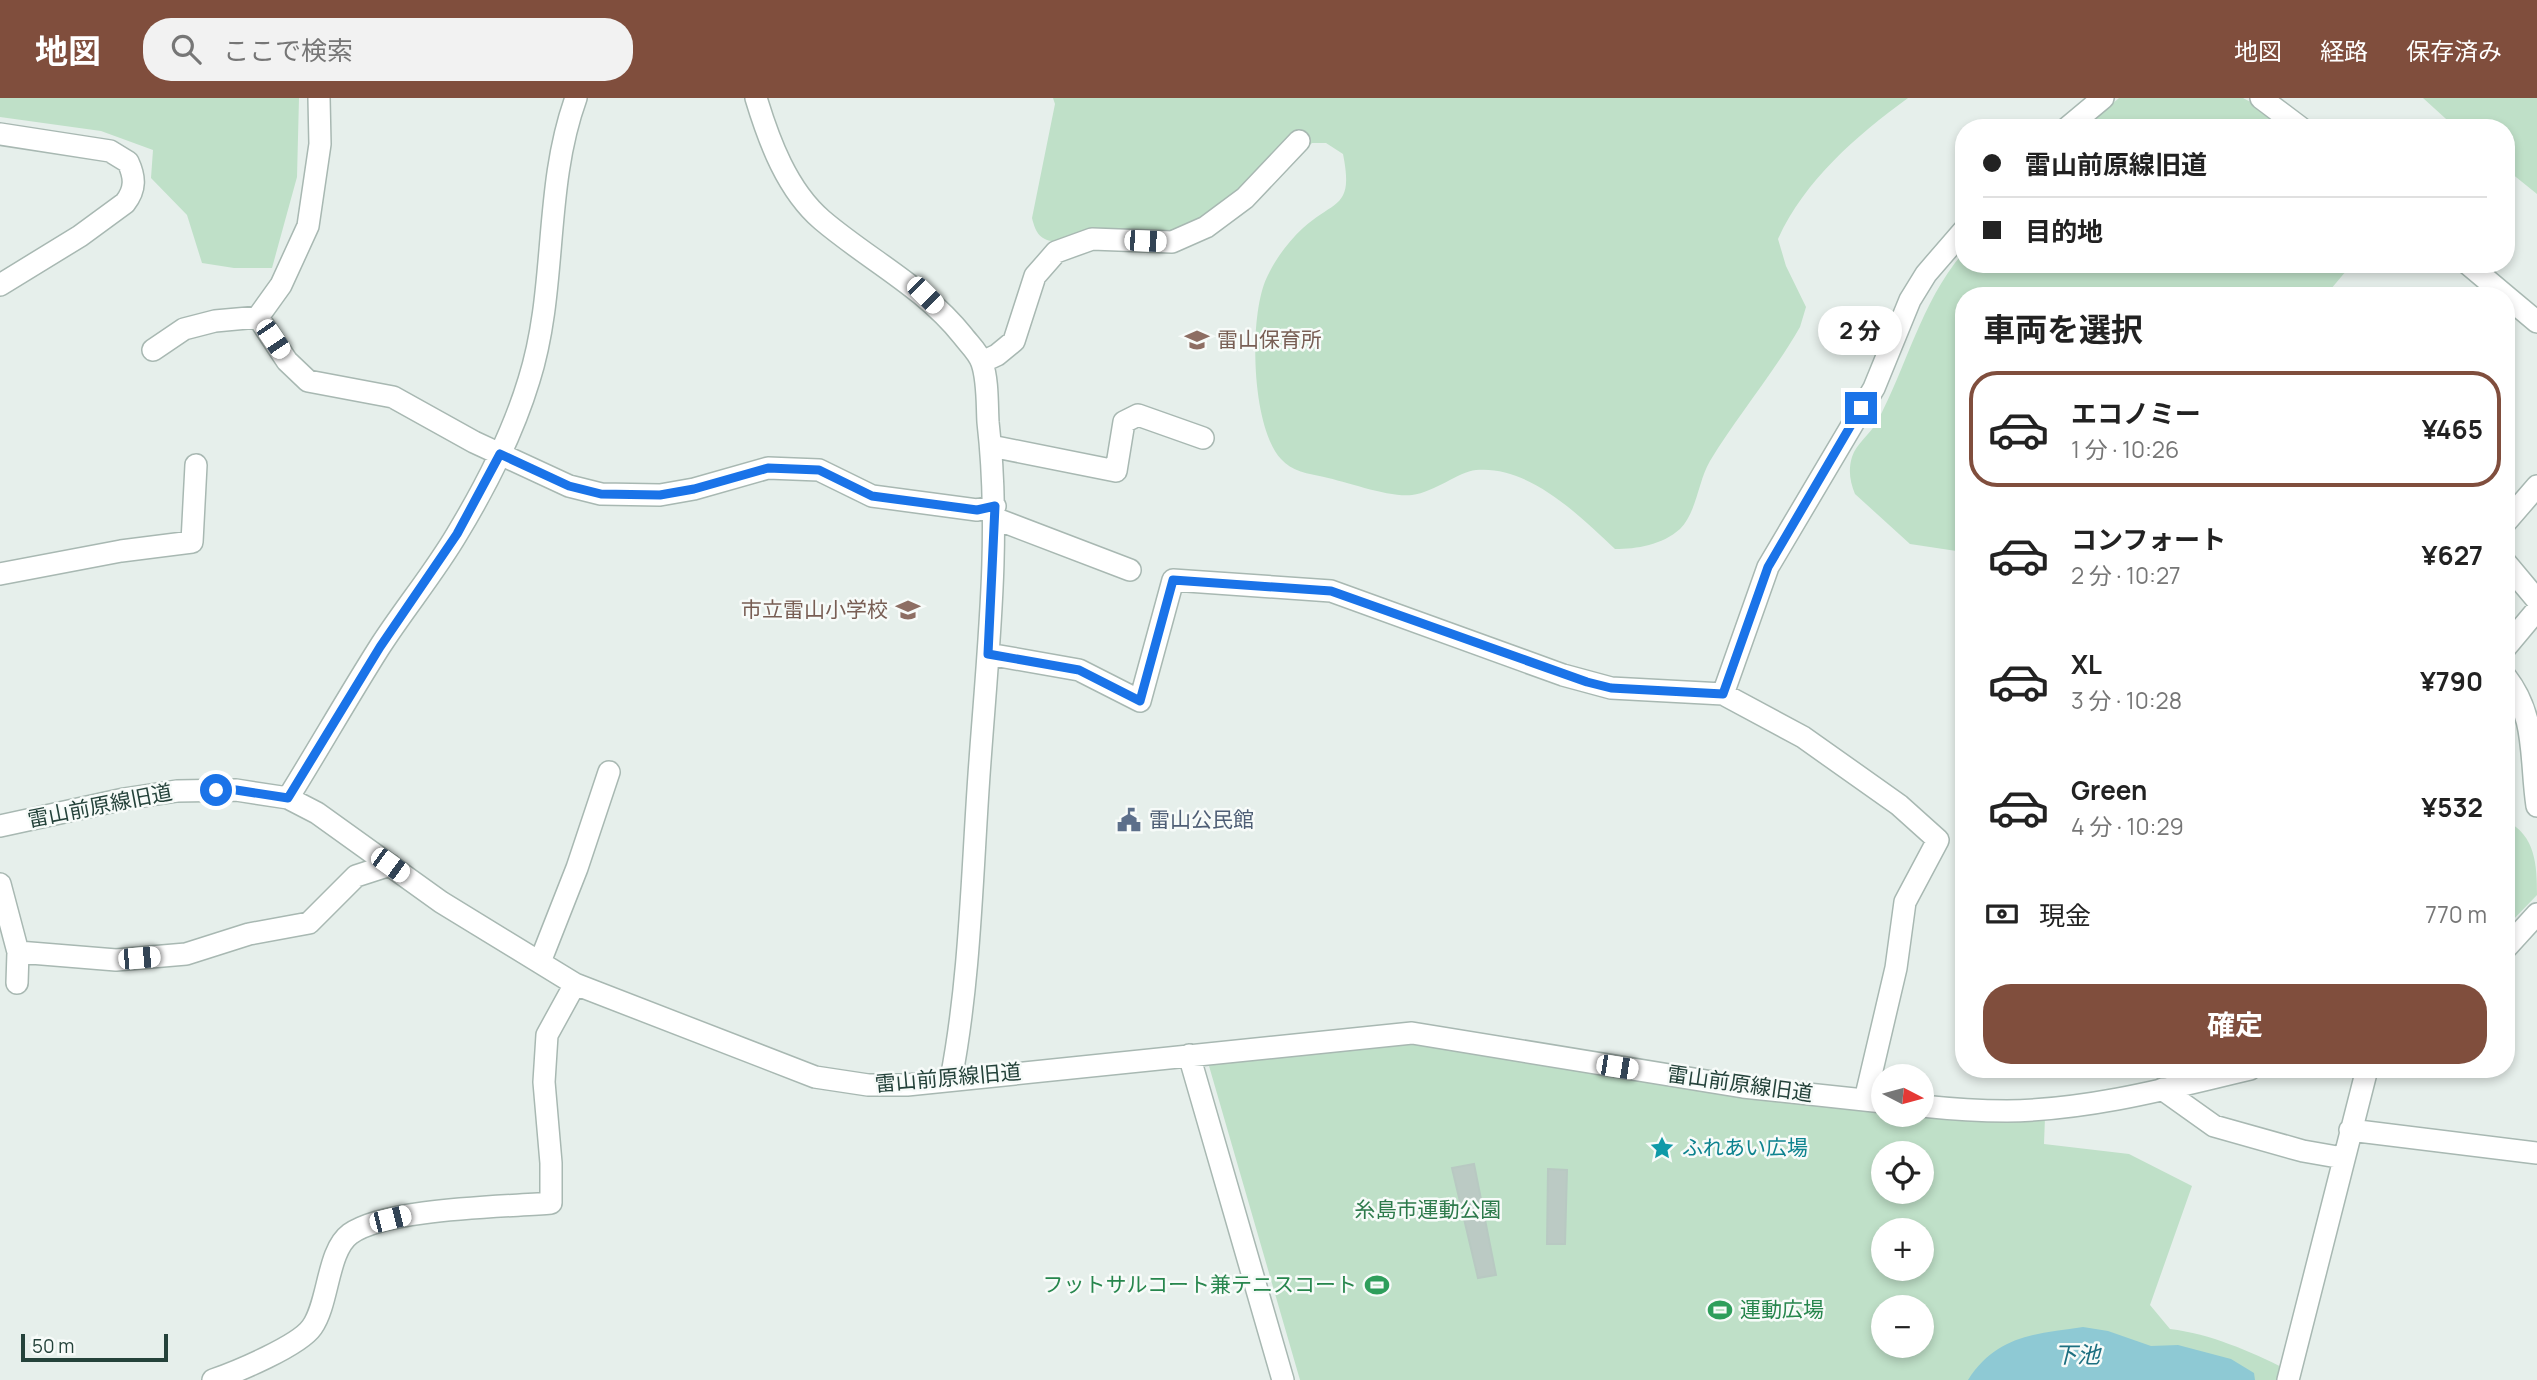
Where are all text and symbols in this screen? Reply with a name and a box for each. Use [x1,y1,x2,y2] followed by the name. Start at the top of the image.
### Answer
[143,18,633,81] search box
[35,28,101,73] text: 地図
[167,30,205,68] icon: search
[223,32,353,68] text: ここで検索
[2234,34,2282,67] text: 地図
[2320,34,2368,67] text: 経路
[2406,34,2502,67] text: 保存済み
[2025,146,2207,182] text: 雷山前原線旧道
[2025,213,2103,249] text: 目的地
[1124,230,1167,252] car
[903,273,948,317] car
[1819,306,1903,356] callout: 2 分
[1983,307,2143,351] text: 車両を選択
[1839,314,1881,346] text: 2 分
[253,316,294,362] car
[1217,325,1322,353] place label: 雷山保育所
[1183,326,1211,354] school or university icon: 雷山保育所
[1845,392,1877,424] route end
[2071,395,2201,431] text: エコノミー
[1987,398,2050,461] icon: car
[2422,411,2483,447] text: ¥465
[2071,433,2179,465] text: 1 分 · 10:26
[2071,521,2226,557] text: コンフォート
[1987,524,2050,587] icon: car
[2422,537,2483,573] text: ¥627
[2071,559,2181,591] text: 2 分 · 10:27
[741,595,888,623] place label: 市立雷山小学校
[894,596,922,624] school or university icon: 市立雷山小学校
[2071,646,2102,682] text: XL
[1987,650,2050,713] icon: car
[2420,663,2483,699] text: ¥790
[2071,684,2182,716] text: 3 分 · 10:28
[2071,772,2147,808] text: Green
[200,774,232,806] route start
[1987,776,2050,839] icon: car
[25,777,175,833] street label: 雷山前原線旧道
[2421,789,2483,825] text: ¥532
[1149,805,1254,833] place label: 雷山公民館
[1115,806,1143,834] public building icon: 雷山公民館
[2071,810,2184,842] text: 4 分 · 10:29
[367,844,414,886] car
[1983,895,2021,933] icon: cash
[2039,897,2091,933] text: 現金
[2425,898,2487,930] text: 770 m
[118,946,161,970] car
[1983,984,2487,1064] button: 確定
[1595,1053,1640,1081] car
[873,1057,1022,1097] street label: 雷山前原線旧道
[1665,1059,1815,1107] street label: 雷山前原線旧道
[1871,1064,1934,1127] north arrow
[1871,1064,1934,1358] map controls
[1682,1133,1808,1161] place label: ふれあい広場
[1648,1134,1676,1162] place icon: ふれあい広場
[1871,1141,1934,1204] button: locate
[1355,1195,1502,1223] park label: 糸島市運動公園
[368,1204,413,1234] car
[1871,1218,1934,1281] button: +
[1042,1270,1357,1298] place label: フットサルコート兼テニスコート
[1363,1271,1391,1299] sports icon: フットサルコート兼テニスコート
[1740,1295,1824,1323] place label: 運動広場
[1871,1295,1934,1358] button: −
[1706,1296,1734,1324] sports icon: 運動広場
[21,1331,168,1363] scale bar
[32,1333,74,1359] text: 50 m
[2054,1338,2102,1370] water label: 下池

